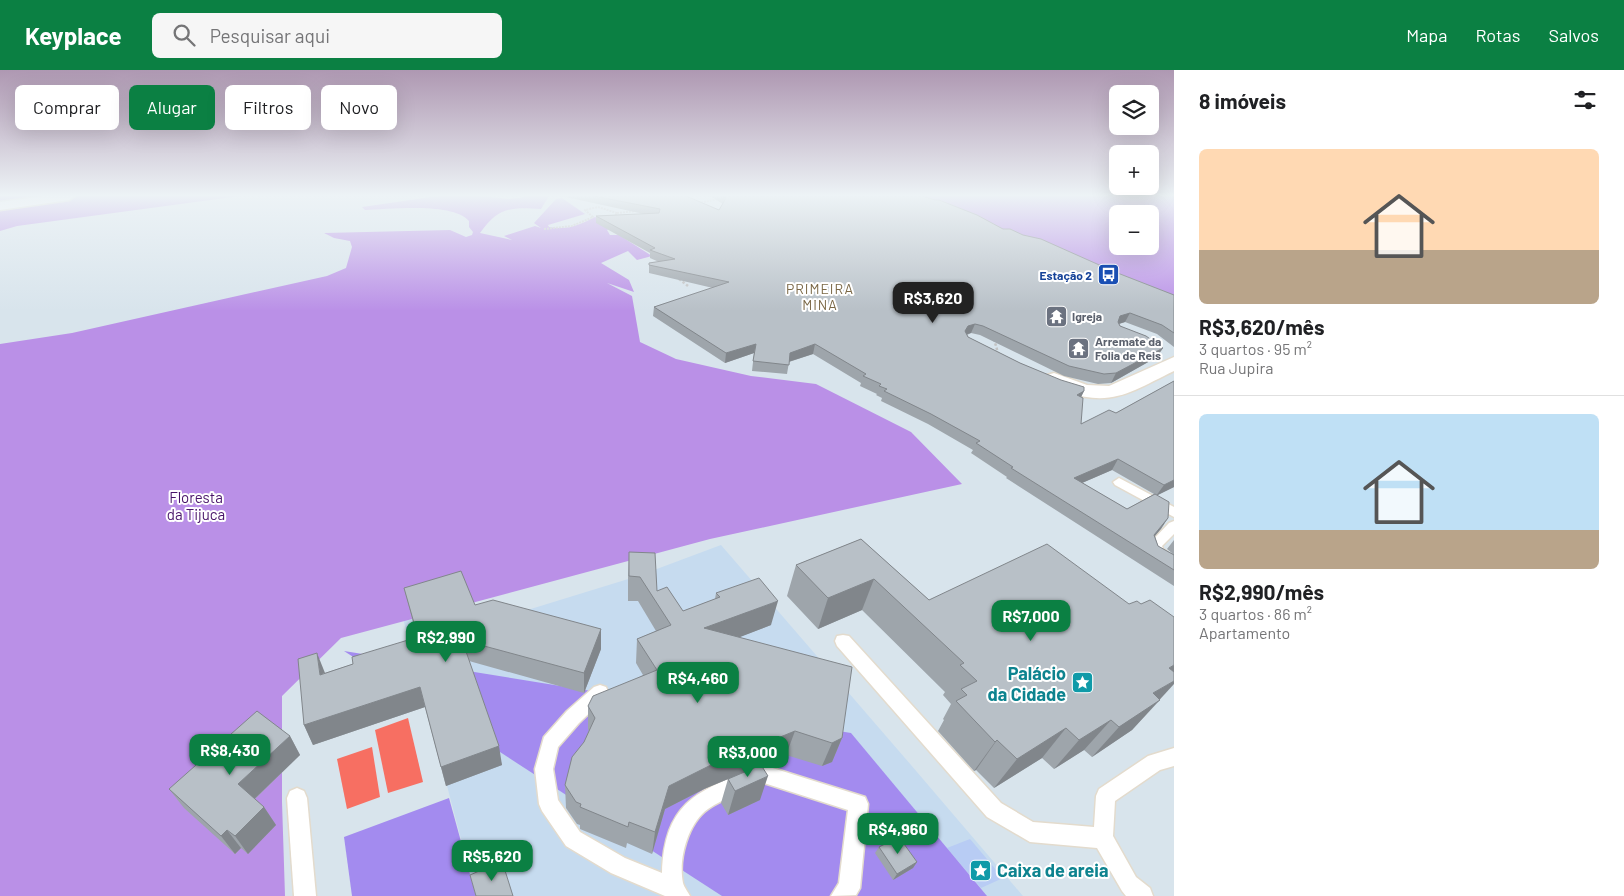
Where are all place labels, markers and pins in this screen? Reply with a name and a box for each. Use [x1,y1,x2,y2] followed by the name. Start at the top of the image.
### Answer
[1096,263,1120,287] bus stop icon: Estação 2
[1040,268,1092,282] place label: Estação 2
[887,282,979,324] pin: R$3,620
[1044,304,1068,328] temple icon: Igreja
[1072,309,1102,323] place label: Igreja
[1095,334,1161,362] place label: Arremate da Folia de Reis
[1067,336,1091,360] temple icon: Arremate da Folia de Reis
[985,600,1077,642] pin: R$7,000
[400,620,492,663] pin: R$2,990
[652,662,744,704] pin: R$4,460
[987,662,1066,705] place label: Palácio da Cidade
[1070,671,1094,695] place icon: Palácio da Cidade
[184,734,276,776] pin: R$8,430
[702,736,794,778] pin: R$3,000
[852,812,944,855] pin: R$4,960
[446,840,538,882] pin: R$5,620
[969,858,993,882] place icon: Caixa de areia
[997,859,1108,881] place label: Caixa de areia

